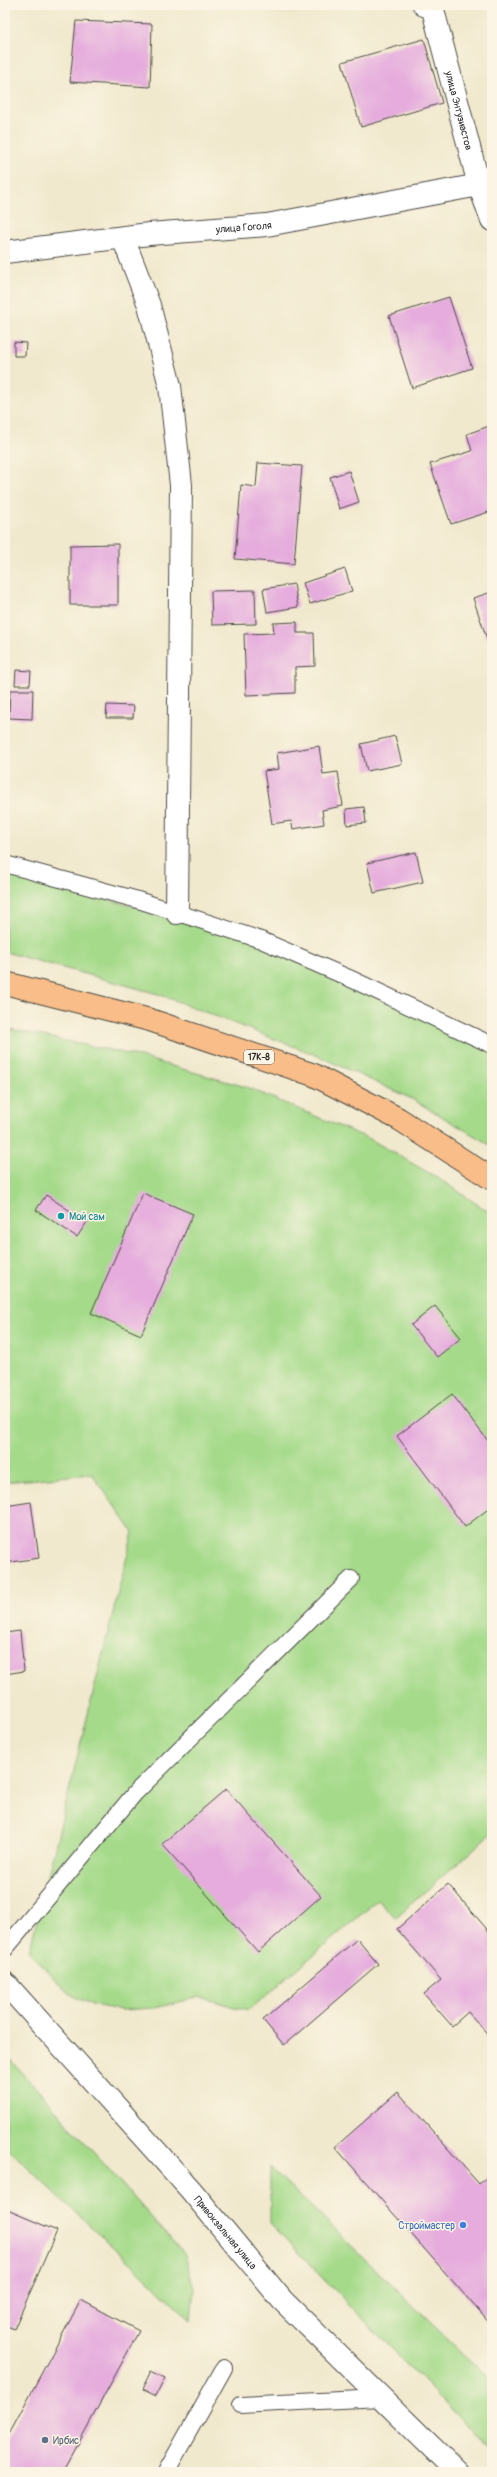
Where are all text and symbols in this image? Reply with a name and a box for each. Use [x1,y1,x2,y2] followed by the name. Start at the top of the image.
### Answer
[442,69,475,152] street label: улица Энтузиастов
[214,219,273,236] street label: улица Гоголя
[244,1050,274,1064] road number: 17К-8
[56,1211,66,1221] marker: Мой сам
[69,1211,105,1223] place label: Мой сам
[191,2194,259,2272] street label: Привокзальная улица
[398,2220,455,2232] place label: Строймастер
[458,2220,468,2230] marker: Строймастер
[40,2435,50,2445] marker: Ирбис
[53,2435,79,2447] place label: Ирбис

